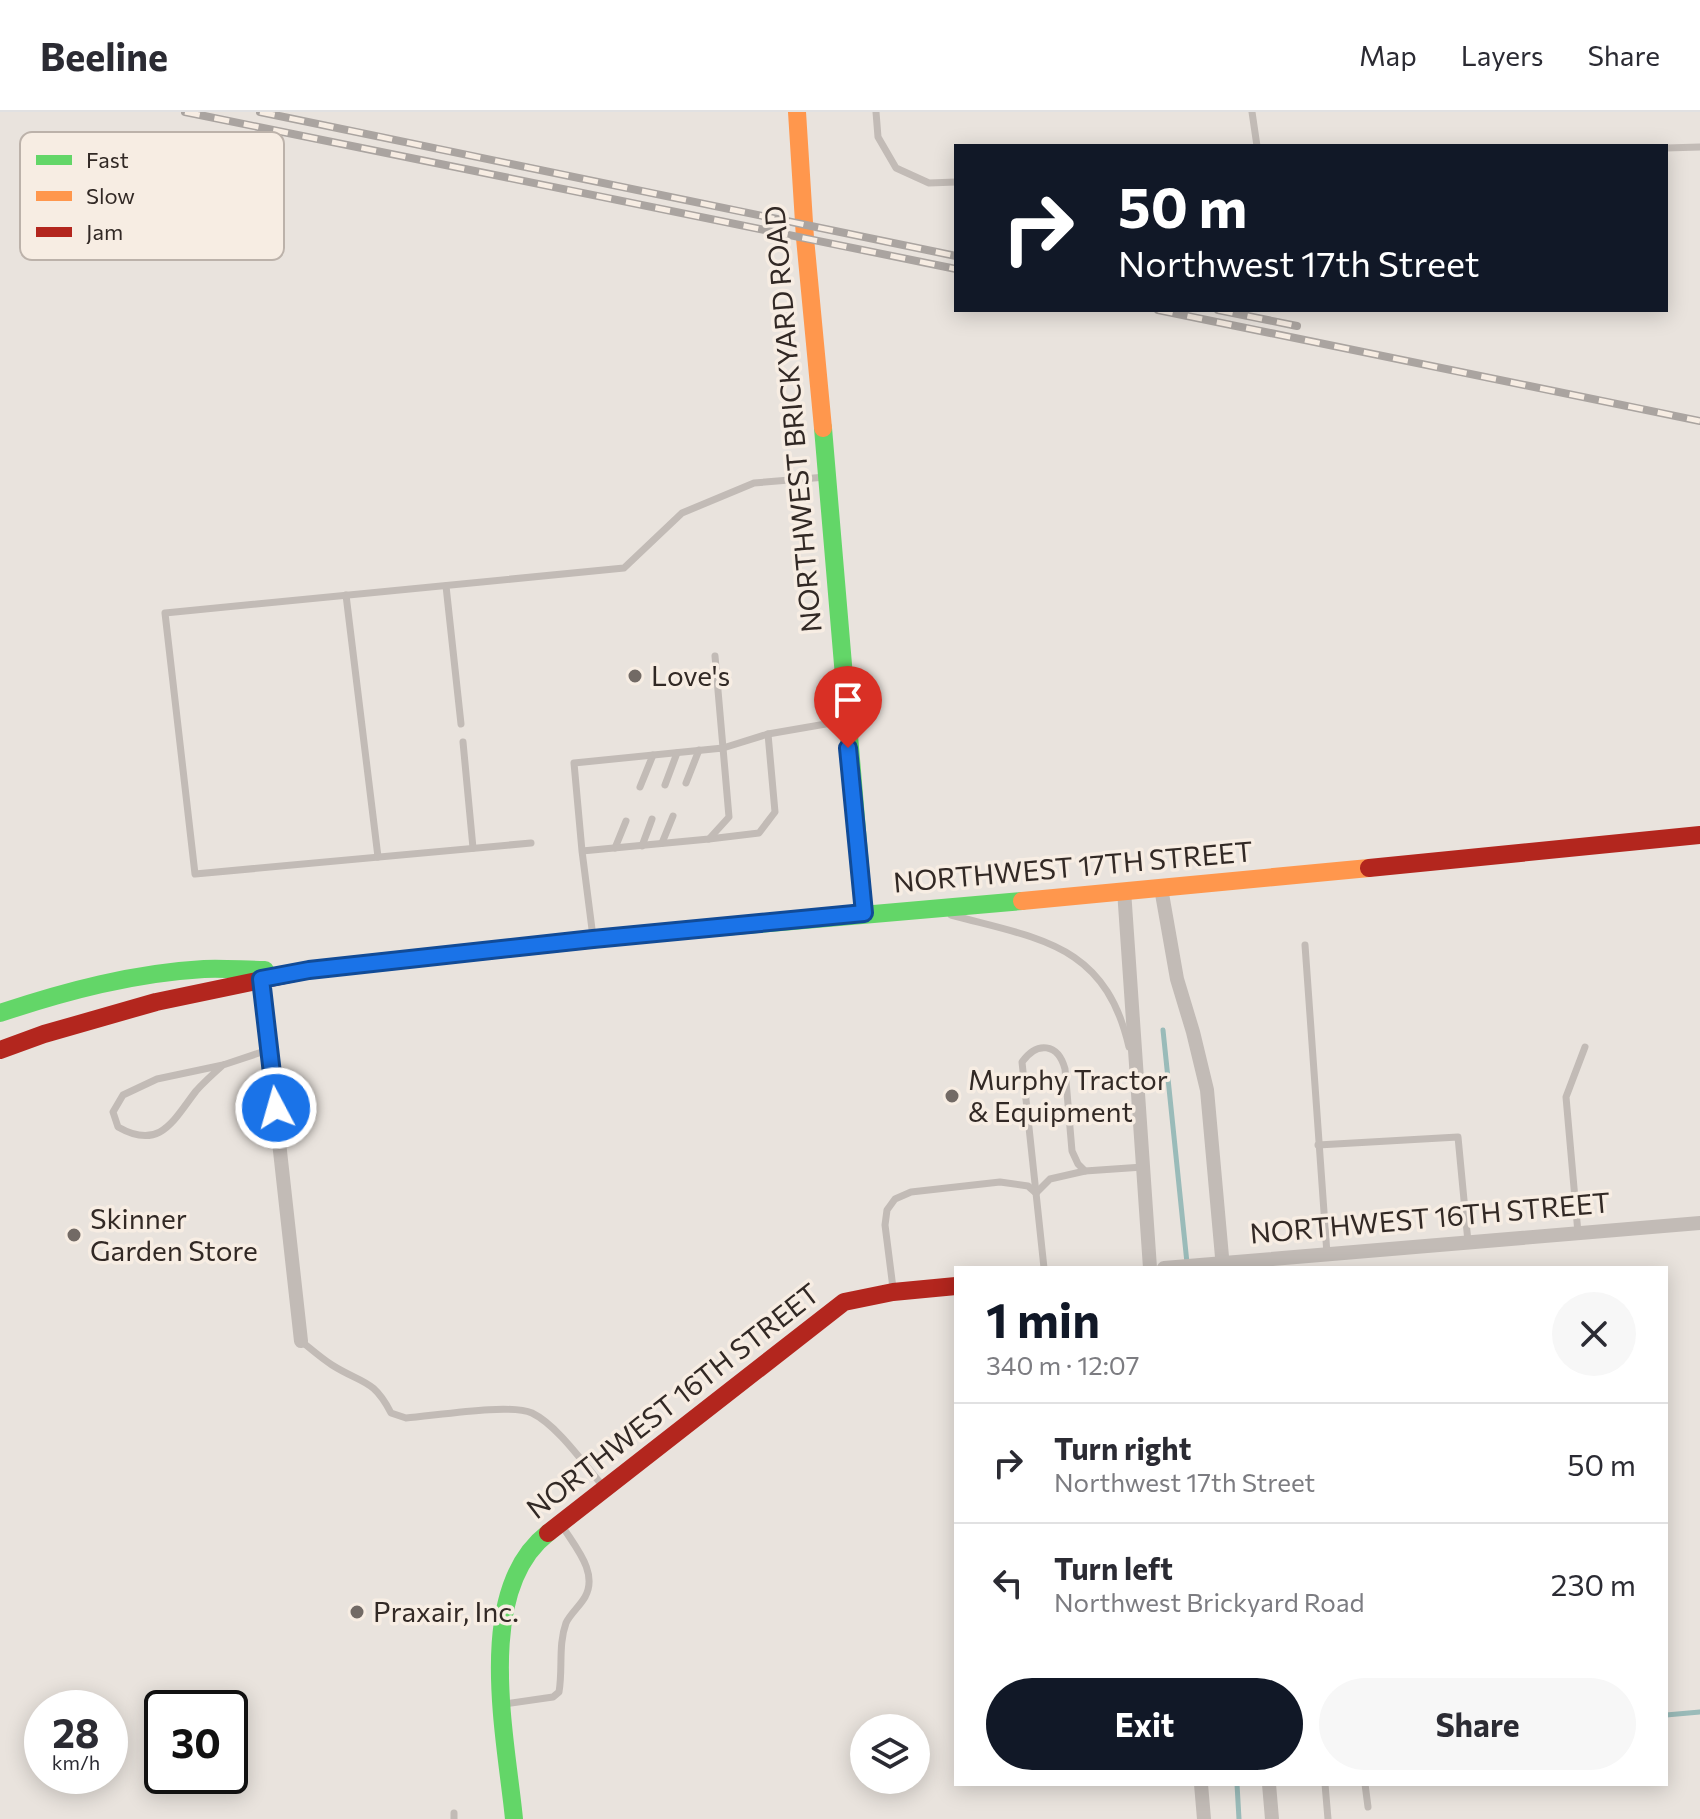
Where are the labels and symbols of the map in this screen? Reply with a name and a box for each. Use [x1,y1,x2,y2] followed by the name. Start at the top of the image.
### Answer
[20,132,284,260] legend
[86,146,129,173] text: Fast
[86,182,135,209] text: Slow
[756,204,828,634] street label: NORTHWEST BRICKYARD ROAD
[86,218,123,245] text: Jam
[651,658,730,692] place label: Love's
[814,666,882,748] pin
[626,667,644,685] marker: Love's
[892,833,1254,899] street label: NORTHWEST 17TH STREET
[968,1062,1168,1128] place label: Murphy Tractor & Equipment
[234,1066,318,1150] position arrow
[943,1087,961,1105] marker: Murphy Tractor & Equipment
[1248,1184,1612,1250] street label: NORTHWEST 16TH STREET
[90,1201,258,1267] place label: Skinner Garden Store
[65,1226,83,1244] marker: Skinner Garden Store
[519,1275,825,1525] street label: NORTHWEST 16TH STREET
[373,1594,519,1628] place label: Praxair, Inc.
[348,1603,366,1621] marker: Praxair, Inc.
[144,1690,248,1794] speed limit sign: 30

